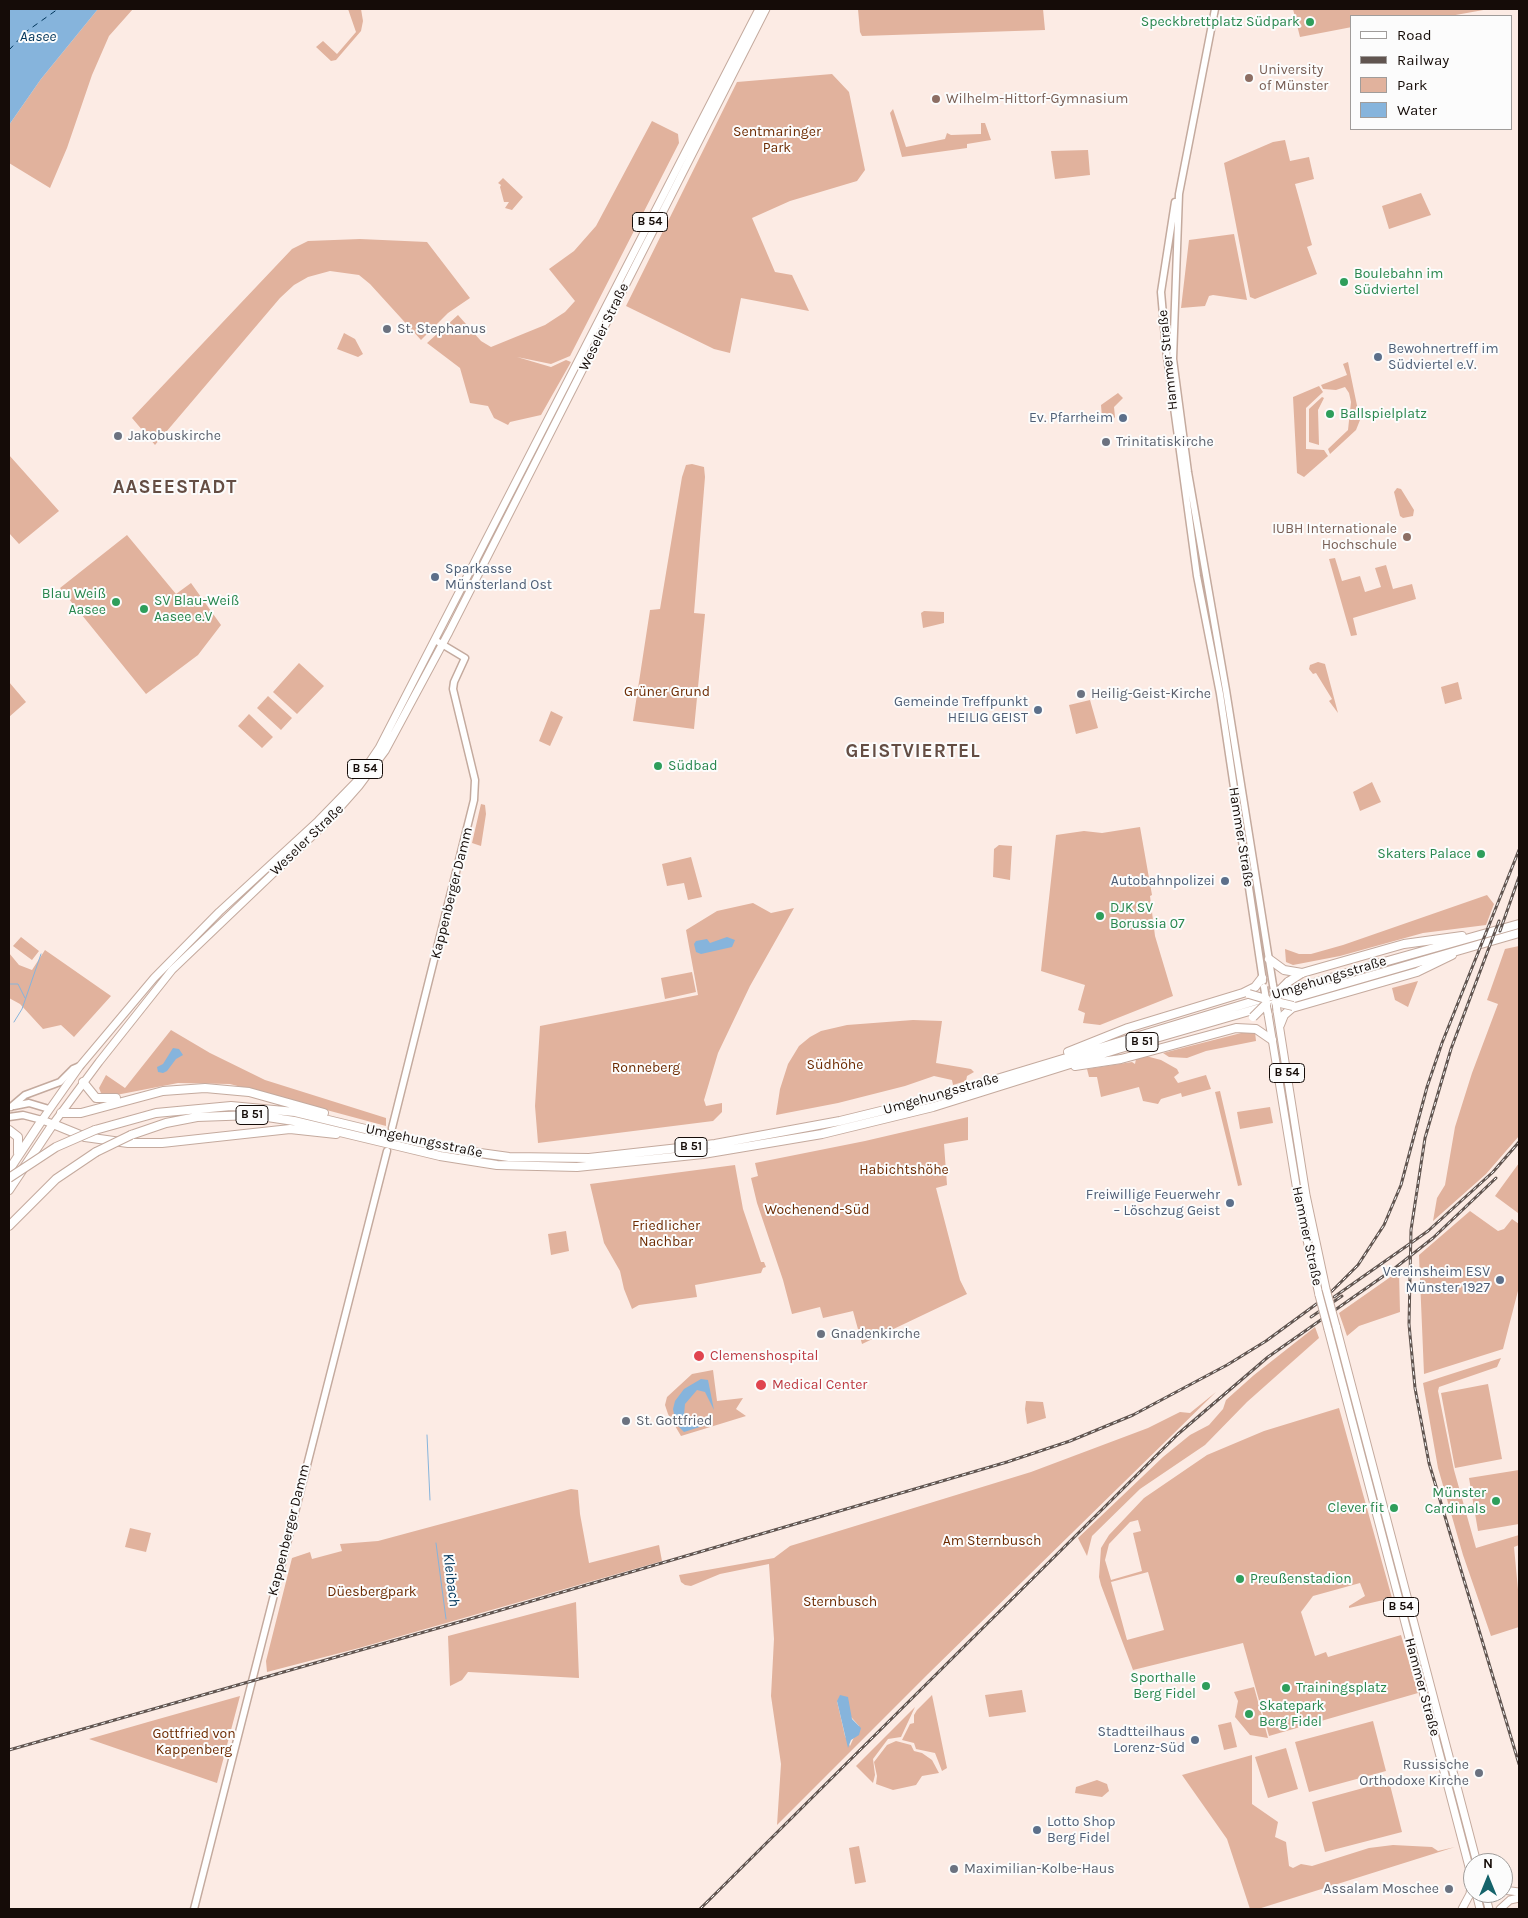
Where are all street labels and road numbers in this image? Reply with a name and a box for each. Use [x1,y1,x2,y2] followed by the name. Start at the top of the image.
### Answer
[632,212,668,232] road number: B 54
[576,280,632,374] street label: Weseler Straße
[1154,309,1182,411] street label: Hammer Straße
[348,760,382,779] road number: B 54
[1225,786,1257,888] street label: Hammer Straße
[267,801,347,879] street label: Weseler Straße
[428,825,476,961] street label: Kappenberger Damm
[1270,953,1388,1003] street label: Umgehungsstraße
[1126,1032,1158,1052] road number: B 51
[1270,1064,1304,1082] road number: B 54
[881,1070,1001,1118] street label: Umgehungsstraße
[236,1106,268,1124] road number: B 51
[364,1120,484,1162] street label: Umgehungsstraße
[675,1138,707,1156] road number: B 51
[1288,1185,1326,1287] street label: Hammer Straße
[265,1462,313,1598] street label: Kappenberger Damm
[1384,1598,1418,1616] road number: B 54
[1401,1636,1443,1738] street label: Hammer Straße

